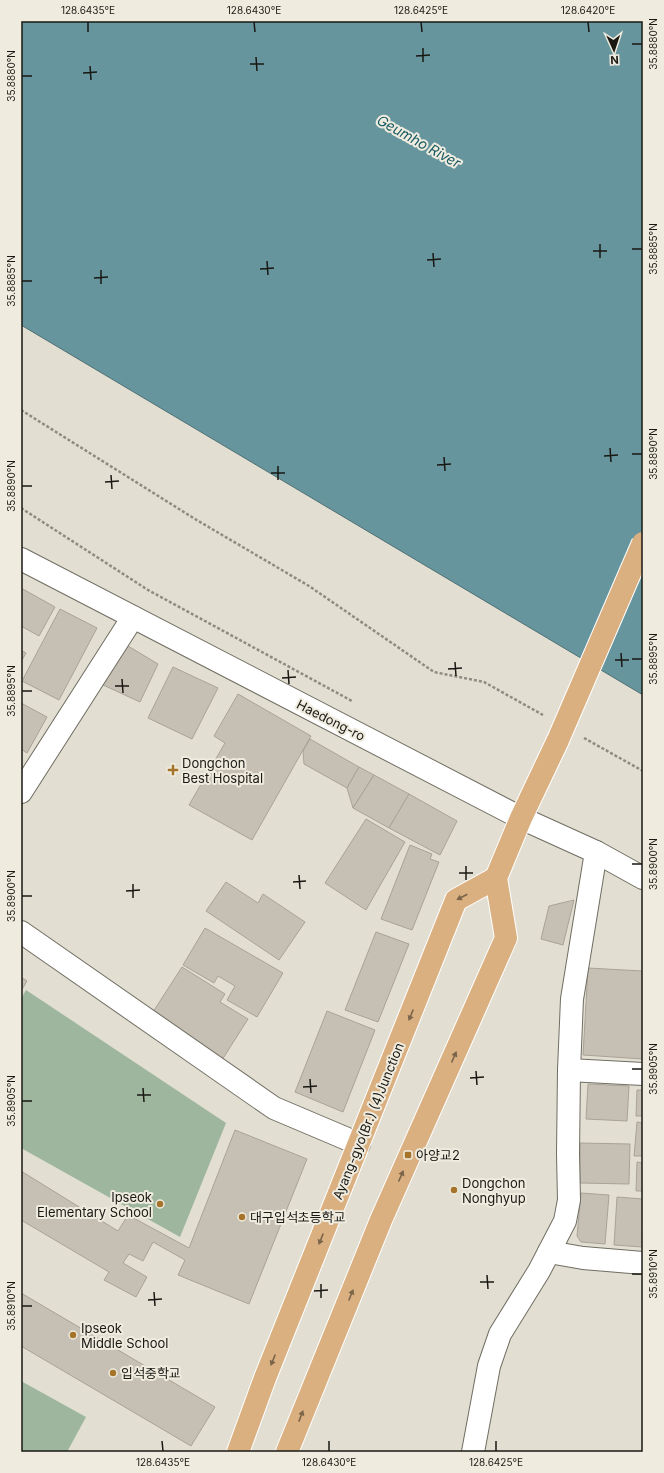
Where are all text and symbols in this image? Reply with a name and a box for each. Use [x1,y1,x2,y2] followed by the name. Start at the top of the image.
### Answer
[61,4,115,16] text: 128.6435°E
[227,4,281,16] text: 128.6430°E
[394,4,448,16] text: 128.6425°E
[561,4,615,16] text: 128.6420°E
[647,18,659,70] text: 35.8880°N
[594,30,634,70] north arrow
[5,50,17,102] text: 35.8880°N
[610,53,619,67] text: N
[374,111,464,171] water label: Geumho River
[647,223,659,275] text: 35.8885°N
[5,255,17,307] text: 35.8885°N
[647,428,659,480] text: 35.8890°N
[5,460,17,512] text: 35.8890°N
[647,633,659,685] text: 35.8895°N
[5,665,17,717] text: 35.8895°N
[294,696,368,744] street label: Haedong-ro
[182,755,263,786] place label: Dongchon Best Hospital
[167,764,179,776] marker: Dongchon Best Hospital
[647,838,659,890] text: 35.8900°N
[5,870,17,922] text: 35.8900°N
[456,893,468,900] one-way arrow
[408,1009,414,1020] one-way arrow
[329,1040,407,1202] street label: Ayang-gyo(Br.) (4)Junction
[647,1043,659,1095] text: 35.8905°N
[451,1050,457,1062] one-way arrow
[5,1075,17,1127] text: 35.8905°N
[416,1147,460,1163] place label: 아양교2
[403,1150,413,1160] marker: 아양교2
[398,1170,404,1181] one-way arrow
[462,1175,526,1206] place label: Dongchon Nonghyup
[449,1185,459,1195] marker: Dongchon Nonghyup
[37,1189,152,1220] place label: Ipseok Elementary School
[155,1199,165,1209] marker: Ipseok Elementary School
[250,1209,346,1225] place label: 대구입석초등학교
[237,1212,247,1222] marker: 대구입석초등학교
[318,1234,324,1245] one-way arrow
[647,1249,659,1299] text: 35.8910°N
[5,1281,17,1331] text: 35.8910°N
[348,1289,354,1301] one-way arrow
[81,1320,168,1351] place label: Ipseok Middle School
[68,1330,78,1340] marker: Ipseok Middle School
[269,1354,275,1366] one-way arrow
[121,1365,181,1381] place label: 입석중학교
[108,1368,118,1378] marker: 입석중학교
[299,1409,305,1421] one-way arrow
[136,1456,190,1468] text: 128.6435°E
[302,1456,356,1468] text: 128.6430°E
[469,1456,523,1468] text: 128.6425°E

